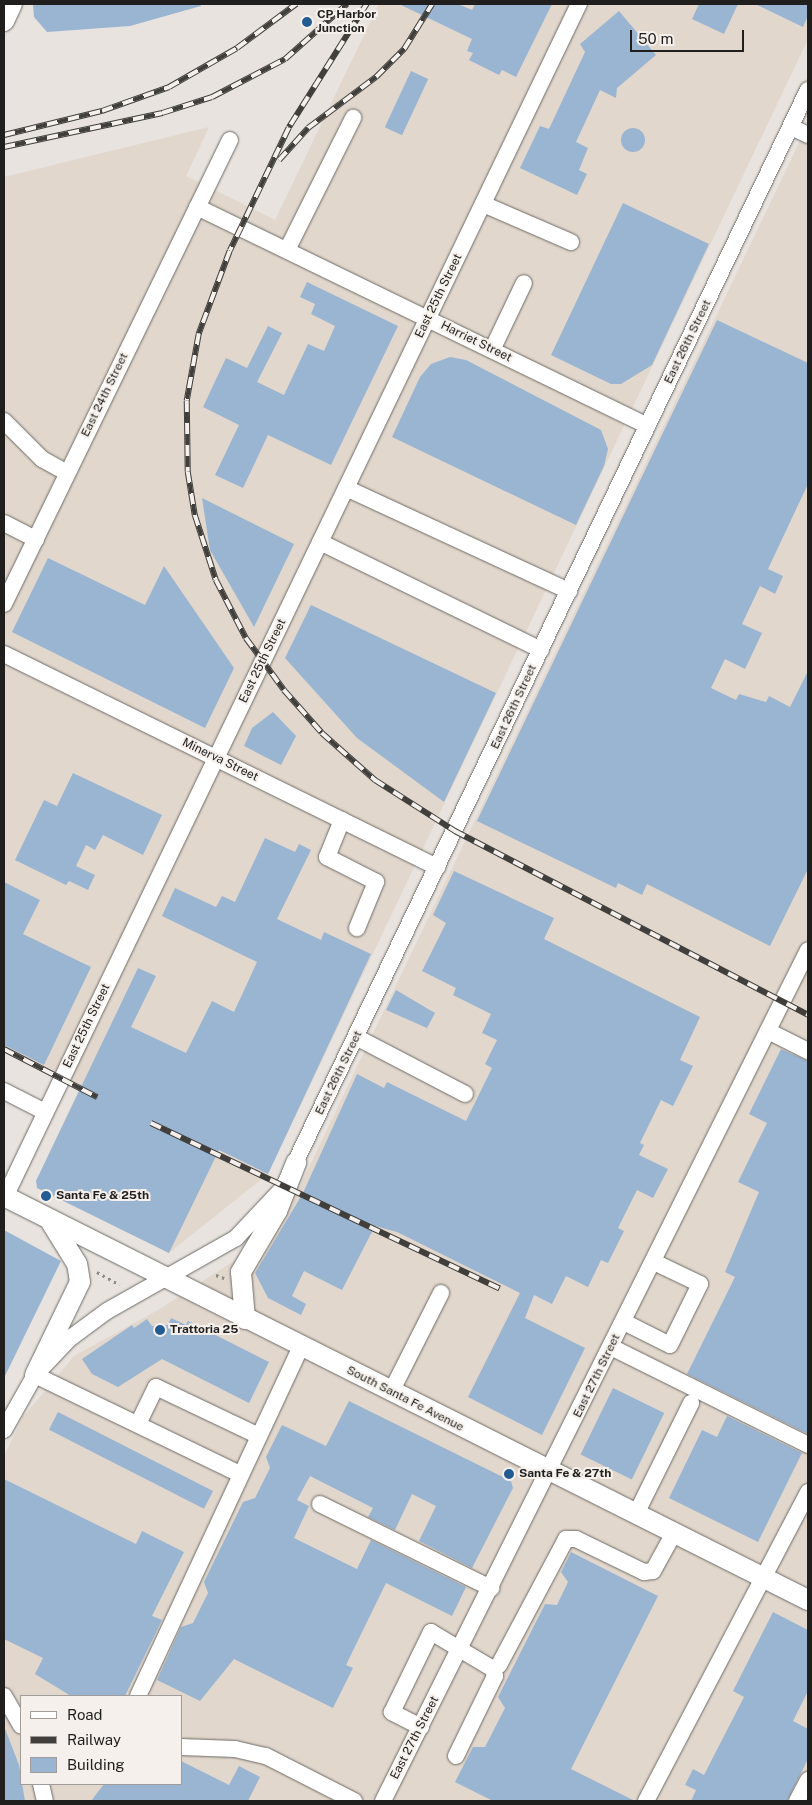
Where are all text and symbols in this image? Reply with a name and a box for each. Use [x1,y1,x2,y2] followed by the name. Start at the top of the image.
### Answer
[317,8,376,36] place label: CP Harbor Junction
[301,16,313,28] marker: CP Harbor Junction
[632,20,746,52] scale bar
[638,30,673,47] text: 50 m
[412,252,466,340] street label: East 25th Street
[661,298,715,386] street label: East 26th Street
[438,319,514,365] street label: Harriet Street
[78,351,132,439] street label: East 24th Street
[236,617,290,705] street label: East 25th Street
[488,662,540,752] street label: East 26th Street
[180,735,260,785] street label: Minerva Street
[60,982,114,1070] street label: East 25th Street
[312,1029,366,1117] street label: East 26th Street
[56,1189,149,1203] place label: Santa Fe & 25th
[40,1190,52,1202] marker: Santa Fe & 25th
[170,1323,238,1337] place label: Trattoria 25
[154,1324,166,1336] marker: Trattoria 25
[571,1332,623,1420] street label: East 27th Street
[344,1363,466,1435] street label: South Santa Fe Avenue
[519,1467,611,1481] place label: Santa Fe & 27th
[503,1468,515,1480] marker: Santa Fe & 27th
[388,1694,442,1782] street label: East 27th Street
[20,1695,182,1785] legend
[67,1706,103,1723] text: Road
[67,1731,121,1748] text: Railway
[67,1756,125,1773] text: Building

